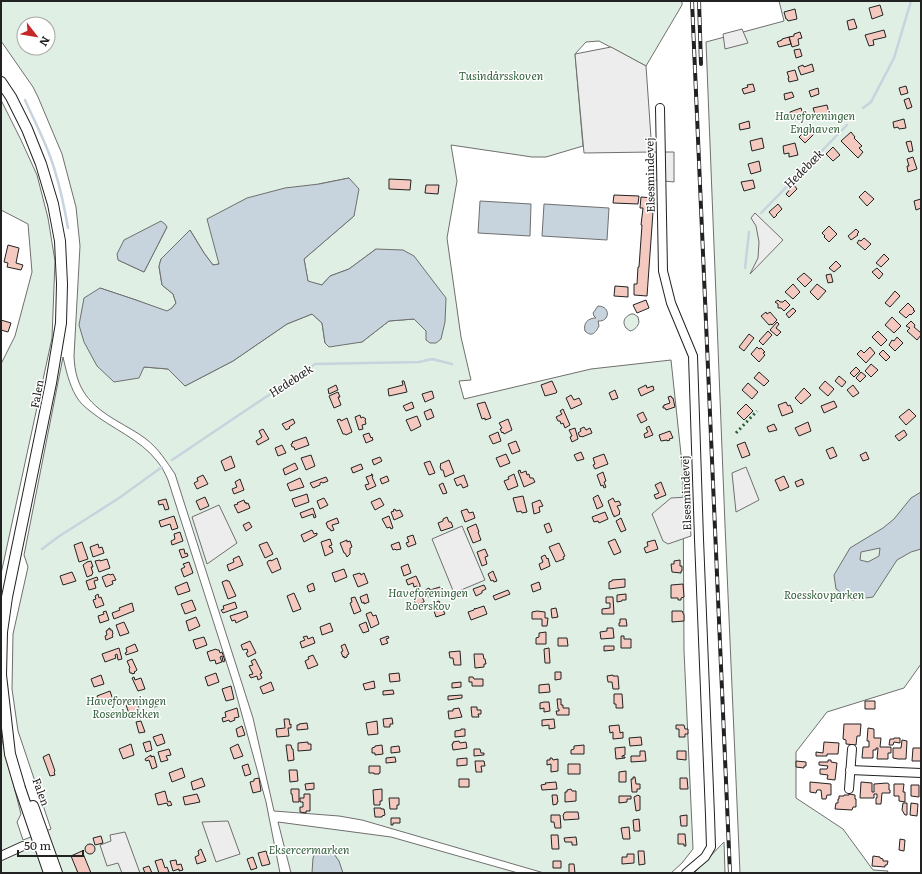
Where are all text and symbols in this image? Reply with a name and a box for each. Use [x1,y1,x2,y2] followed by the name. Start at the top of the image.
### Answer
[16,16,56,56] north arrow
[36,34,55,50] text: N
[459,67,544,83] park label: Tusindårsskoven
[775,107,855,136] park label: Haveforeningen Enghaven
[640,137,658,213] street label: Elsesmindevej
[779,144,827,192] water label: Hedebæk
[265,359,316,401] water label: Hedebæk
[25,378,47,409] street label: Falen
[676,455,694,531] street label: Elsesmindevej
[388,584,468,613] park label: Haveforeningen Roerskov
[784,586,865,602] park label: Roesskovparken
[86,692,166,721] park label: Haveforeningen Rosenbækken
[30,775,54,808] street label: Falen
[18,832,83,858] scale bar
[24,836,51,854] text: 50 m
[269,841,350,857] park label: Eksercermarken

